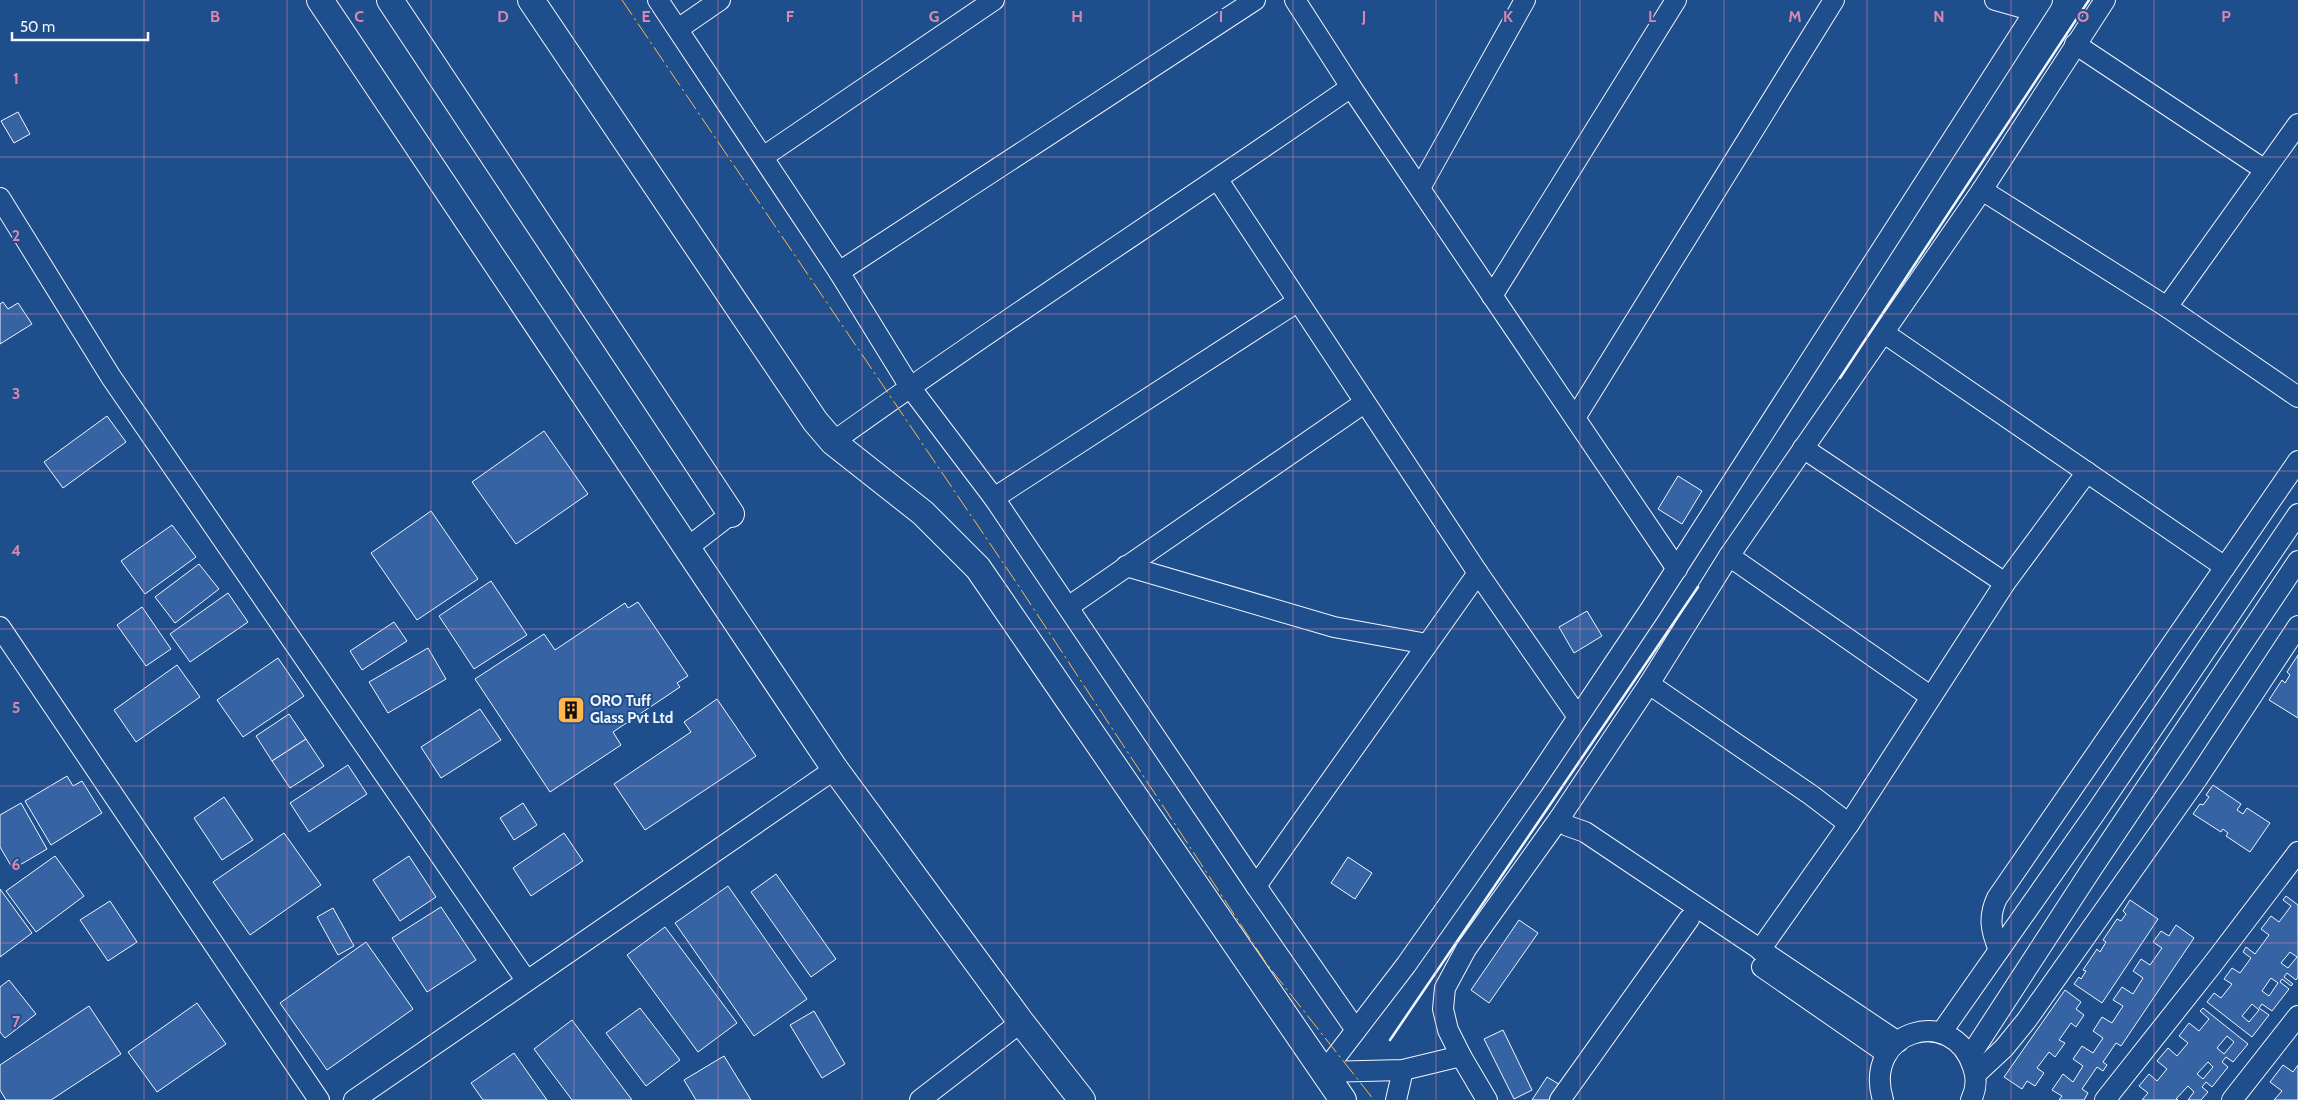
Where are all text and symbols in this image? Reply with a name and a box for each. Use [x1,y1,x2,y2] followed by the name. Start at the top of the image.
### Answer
[210,7,220,26] text: B
[354,7,364,26] text: C
[497,7,509,26] text: D
[641,7,651,26] text: E
[786,7,795,26] text: F
[929,7,939,26] text: G
[1071,7,1083,26] text: H
[1219,7,1223,26] text: I
[1361,7,1366,26] text: J
[1503,7,1513,26] text: K
[1648,7,1656,26] text: L
[1788,7,1802,26] text: M
[1933,7,1945,26] text: N
[2077,7,2089,26] text: O
[2221,7,2231,26] text: P
[12,10,149,42] scale bar
[20,18,55,36] text: 50 m
[13,69,19,88] text: 1
[12,226,20,245] text: 2
[12,384,20,403] text: 3
[11,541,21,560] text: 4
[590,692,673,727] place label: ORO Tuff Glass Pvt Ltd
[556,695,586,725] building icon: ORO Tuff Glass Pvt Ltd
[12,698,20,717] text: 5
[12,855,21,874] text: 6
[12,1012,21,1031] text: 7

